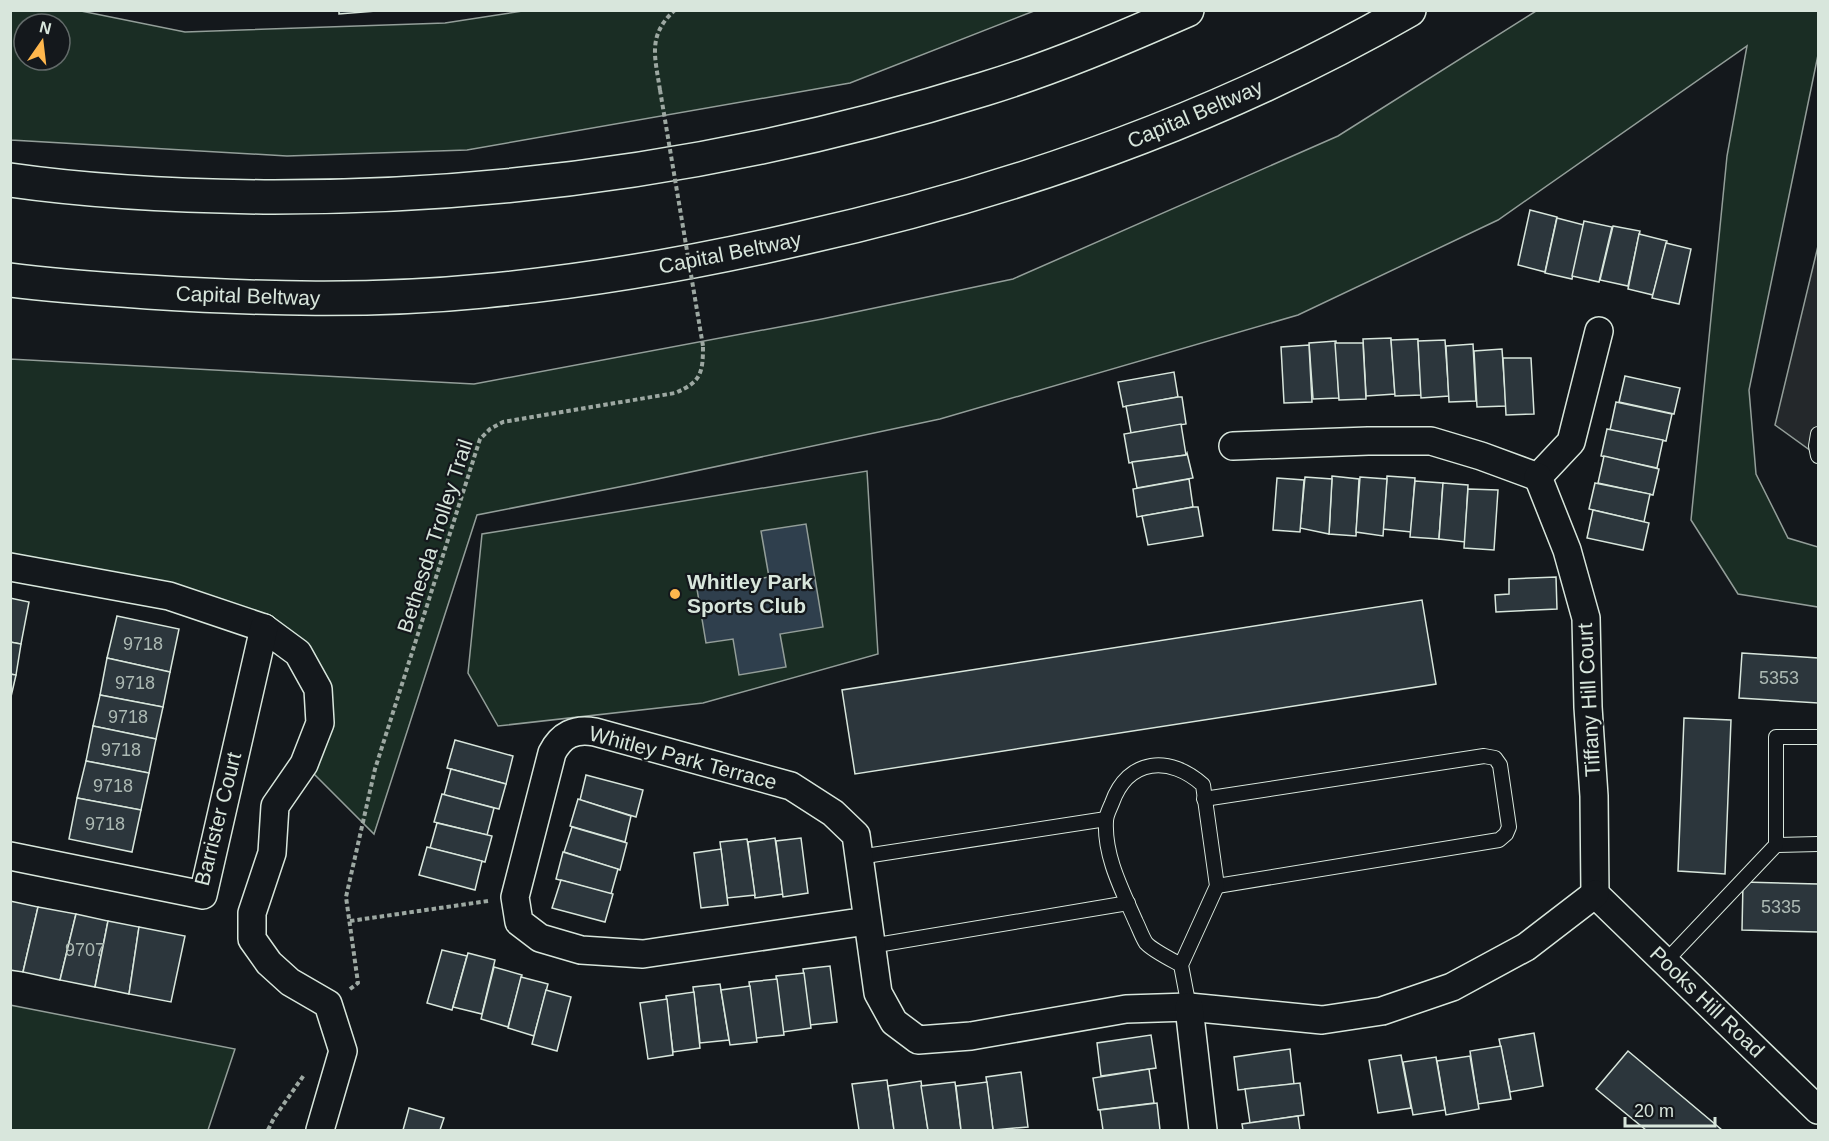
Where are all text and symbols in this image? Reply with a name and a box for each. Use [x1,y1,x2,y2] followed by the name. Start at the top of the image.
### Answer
[12,12,72,72] north arrow
[38,18,53,38] text: N
[1124,74,1266,152] street label: Capital Beltway
[657,227,804,278] street label: Capital Beltway
[175,281,321,310] street label: Capital Beltway
[392,436,477,635] street label: Bethesda Trolley Trail
[687,570,813,617] place label: Whitley Park Sports Club
[668,587,682,601] marker: Whitley Park Sports Club
[1573,622,1604,778] street label: Tiffany Hill Court
[123,634,163,654] house number: 9718
[1759,668,1799,688] house number: 5353
[115,673,155,693] house number: 9718
[108,707,148,727] house number: 9718
[587,721,779,794] street label: Whitley Park Terrace
[101,740,141,760] house number: 9718
[190,750,245,888] street label: Barrister Court
[93,776,133,796] house number: 9718
[85,814,125,834] house number: 9718
[1761,897,1801,917] house number: 5335
[65,940,105,960] house number: 9707
[1646,941,1769,1062] street label: Pooks Hill Road
[1625,1090,1715,1128] scale bar
[1634,1101,1674,1121] text: 20 m

